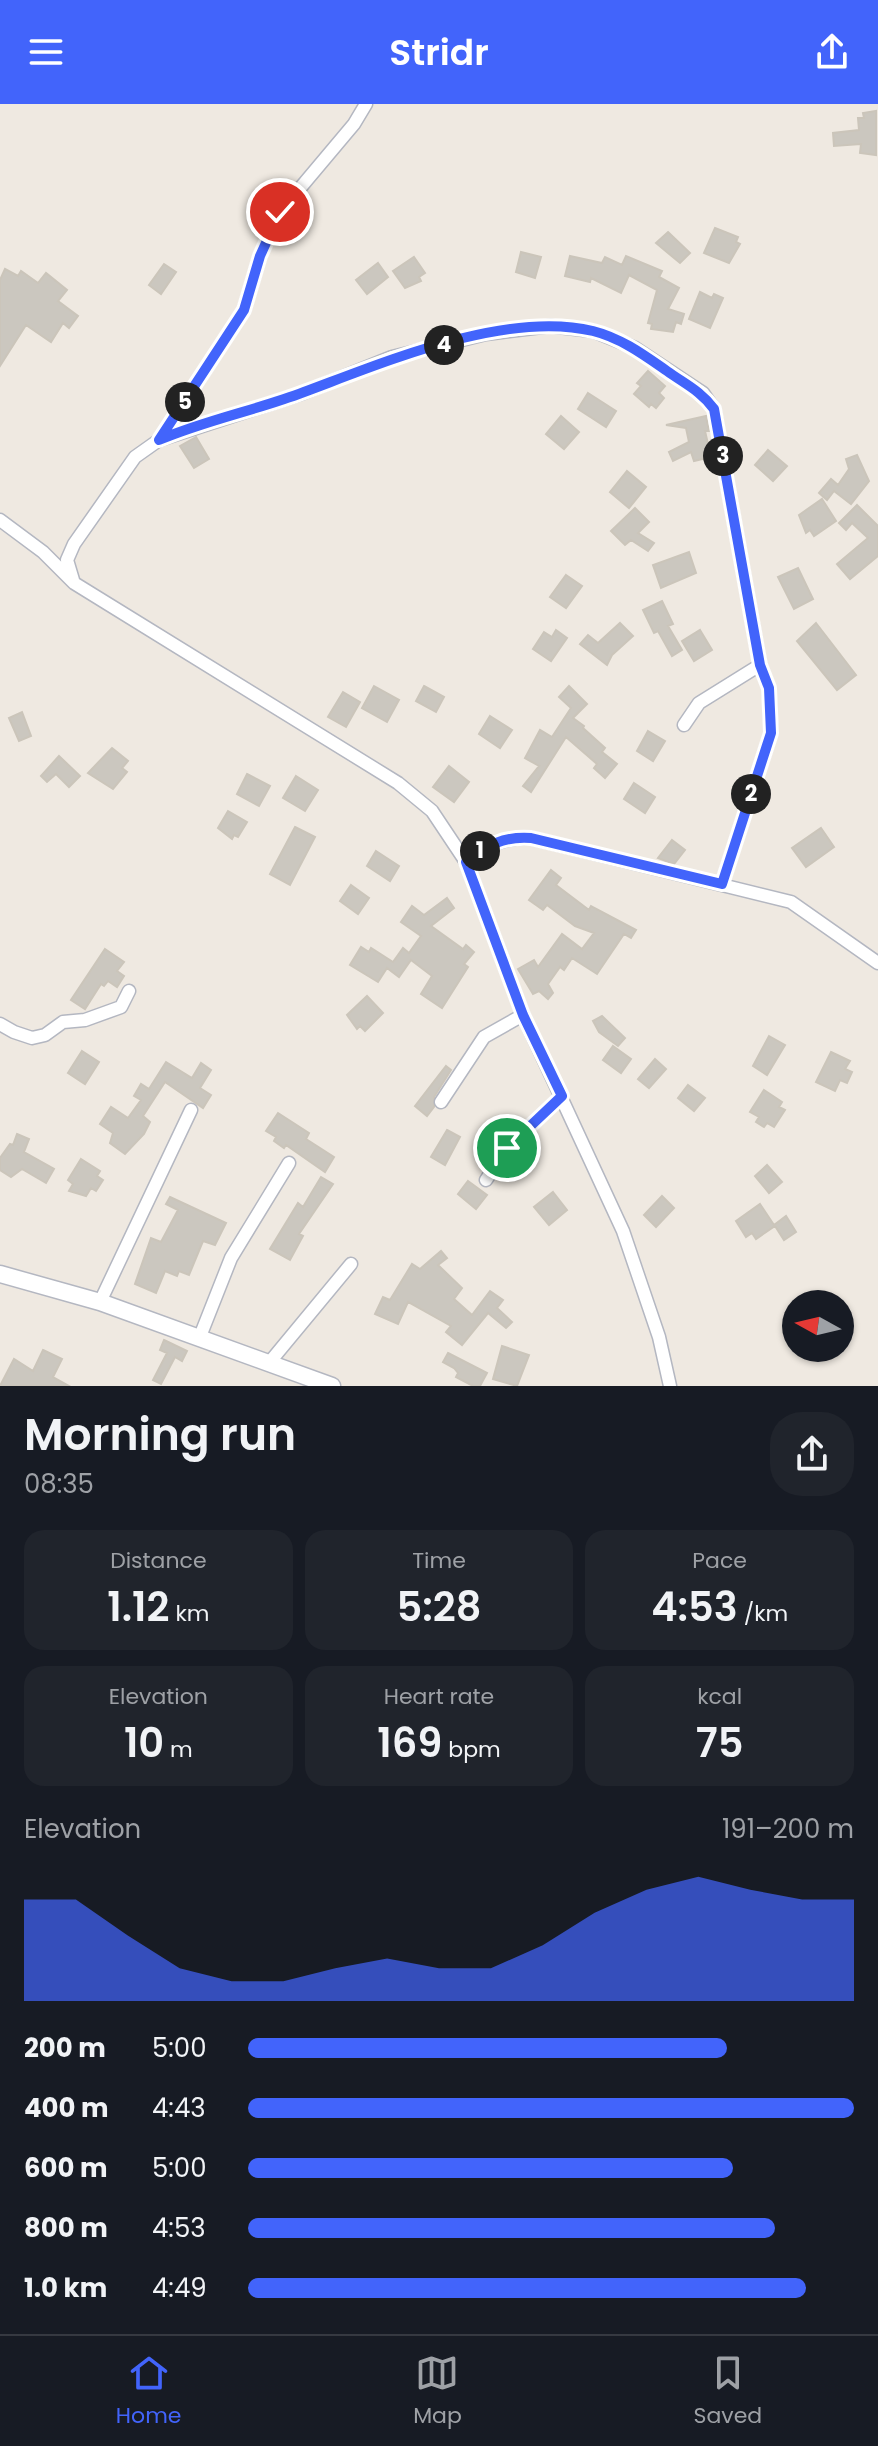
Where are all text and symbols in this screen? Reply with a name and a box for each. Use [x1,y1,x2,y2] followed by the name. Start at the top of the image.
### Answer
[389,27,489,78] text: Stridr
[24,30,68,74] icon: menu
[810,30,854,74] icon: share
[246,178,314,246] pin
[258,190,302,234] icon: check
[424,325,464,365] pin: 4
[437,329,451,360] text: 4
[165,382,205,422] pin: 5
[178,386,192,417] text: 5
[703,436,743,476] pin: 3
[716,440,730,471] text: 3
[731,774,771,814] pin: 2
[745,778,757,809] text: 2
[460,831,500,871] pin: 1
[476,835,484,866] text: 1
[473,1114,541,1182] pin
[485,1126,529,1170] icon: arrive
[782,1290,854,1362] north arrow
[782,1290,854,1362] map controls
[24,1404,296,1465] text: Morning run
[770,1412,854,1496] button: share
[24,1466,94,1502] text: 08:35
[110,1545,207,1576] text: Distance
[412,1545,466,1576] text: Time
[692,1545,747,1576] text: Pace
[107,1579,170,1635] text: 1.12
[397,1579,481,1635] text: 5:28
[651,1579,738,1635] text: 4:53
[170,1598,209,1629] text: km
[738,1598,788,1629] text: /km
[109,1681,208,1712] text: Elevation
[384,1681,494,1712] text: Heart rate
[697,1681,742,1712] text: kcal
[124,1715,164,1771] text: 10
[377,1715,442,1771] text: 169
[696,1715,744,1771] text: 75
[164,1734,193,1765] text: m
[442,1734,501,1765] text: bpm
[24,1811,141,1847] text: Elevation
[722,1811,854,1847] text: 191–200 m
[24,2030,106,2066] text: 200 m
[152,2030,207,2066] text: 5:00
[24,2090,109,2126] text: 400 m
[152,2090,206,2126] text: 4:43
[24,2150,108,2186] text: 600 m
[152,2150,207,2186] text: 5:00
[24,2210,108,2246] text: 800 m
[152,2210,206,2246] text: 4:53
[24,2270,107,2306] text: 1.0 km
[152,2270,207,2306] text: 4:49
[116,2351,181,2432] tab: Home
[413,2351,462,2432] tab: Map
[694,2351,762,2432] tab: Saved

